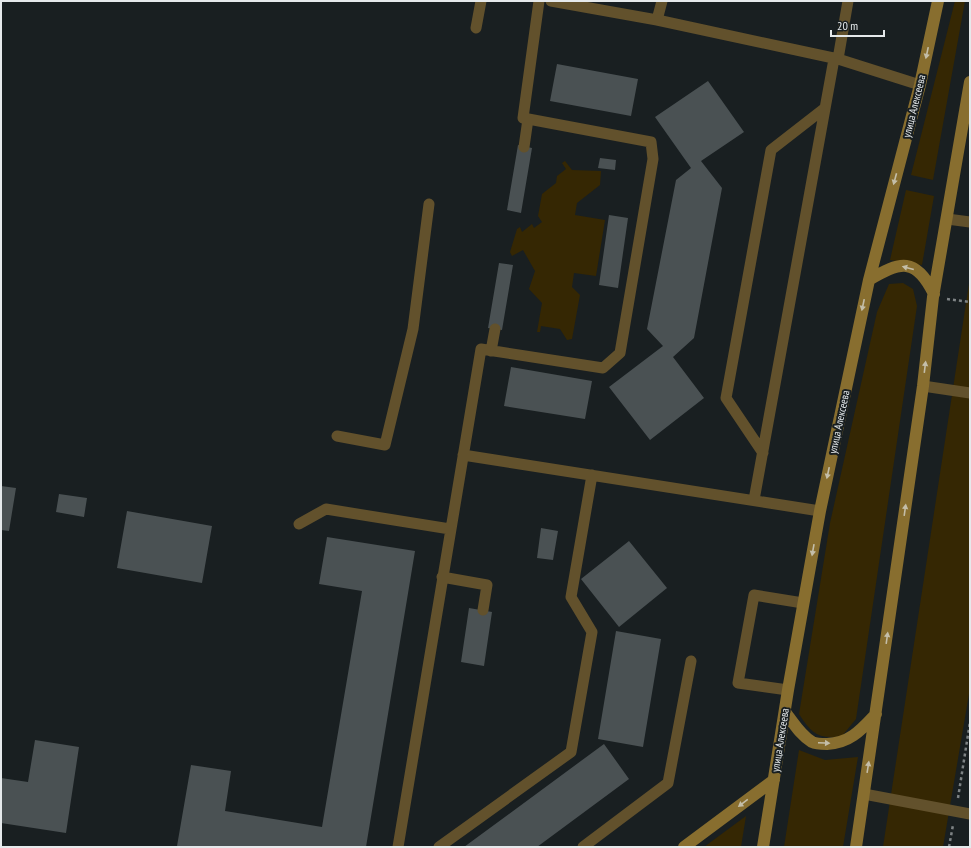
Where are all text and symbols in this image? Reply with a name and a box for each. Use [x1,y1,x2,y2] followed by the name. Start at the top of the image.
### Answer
[831,12,884,38] scale bar
[837,18,858,33] text: 20 m
[923,47,929,59] one-way arrow
[899,73,929,139] street label: улица Алексеева
[892,173,898,185] one-way arrow
[902,265,914,271] one-way arrow
[860,299,866,311] one-way arrow
[922,361,928,373] one-way arrow
[825,389,853,455] street label: улица Алексеева
[824,467,830,479] one-way arrow
[902,503,908,516] one-way arrow
[810,544,816,556] one-way arrow
[884,632,890,644] one-way arrow
[768,707,792,773] street label: улица Алексеева
[818,740,830,747] one-way arrow
[865,761,871,773] one-way arrow
[737,799,748,807] one-way arrow

